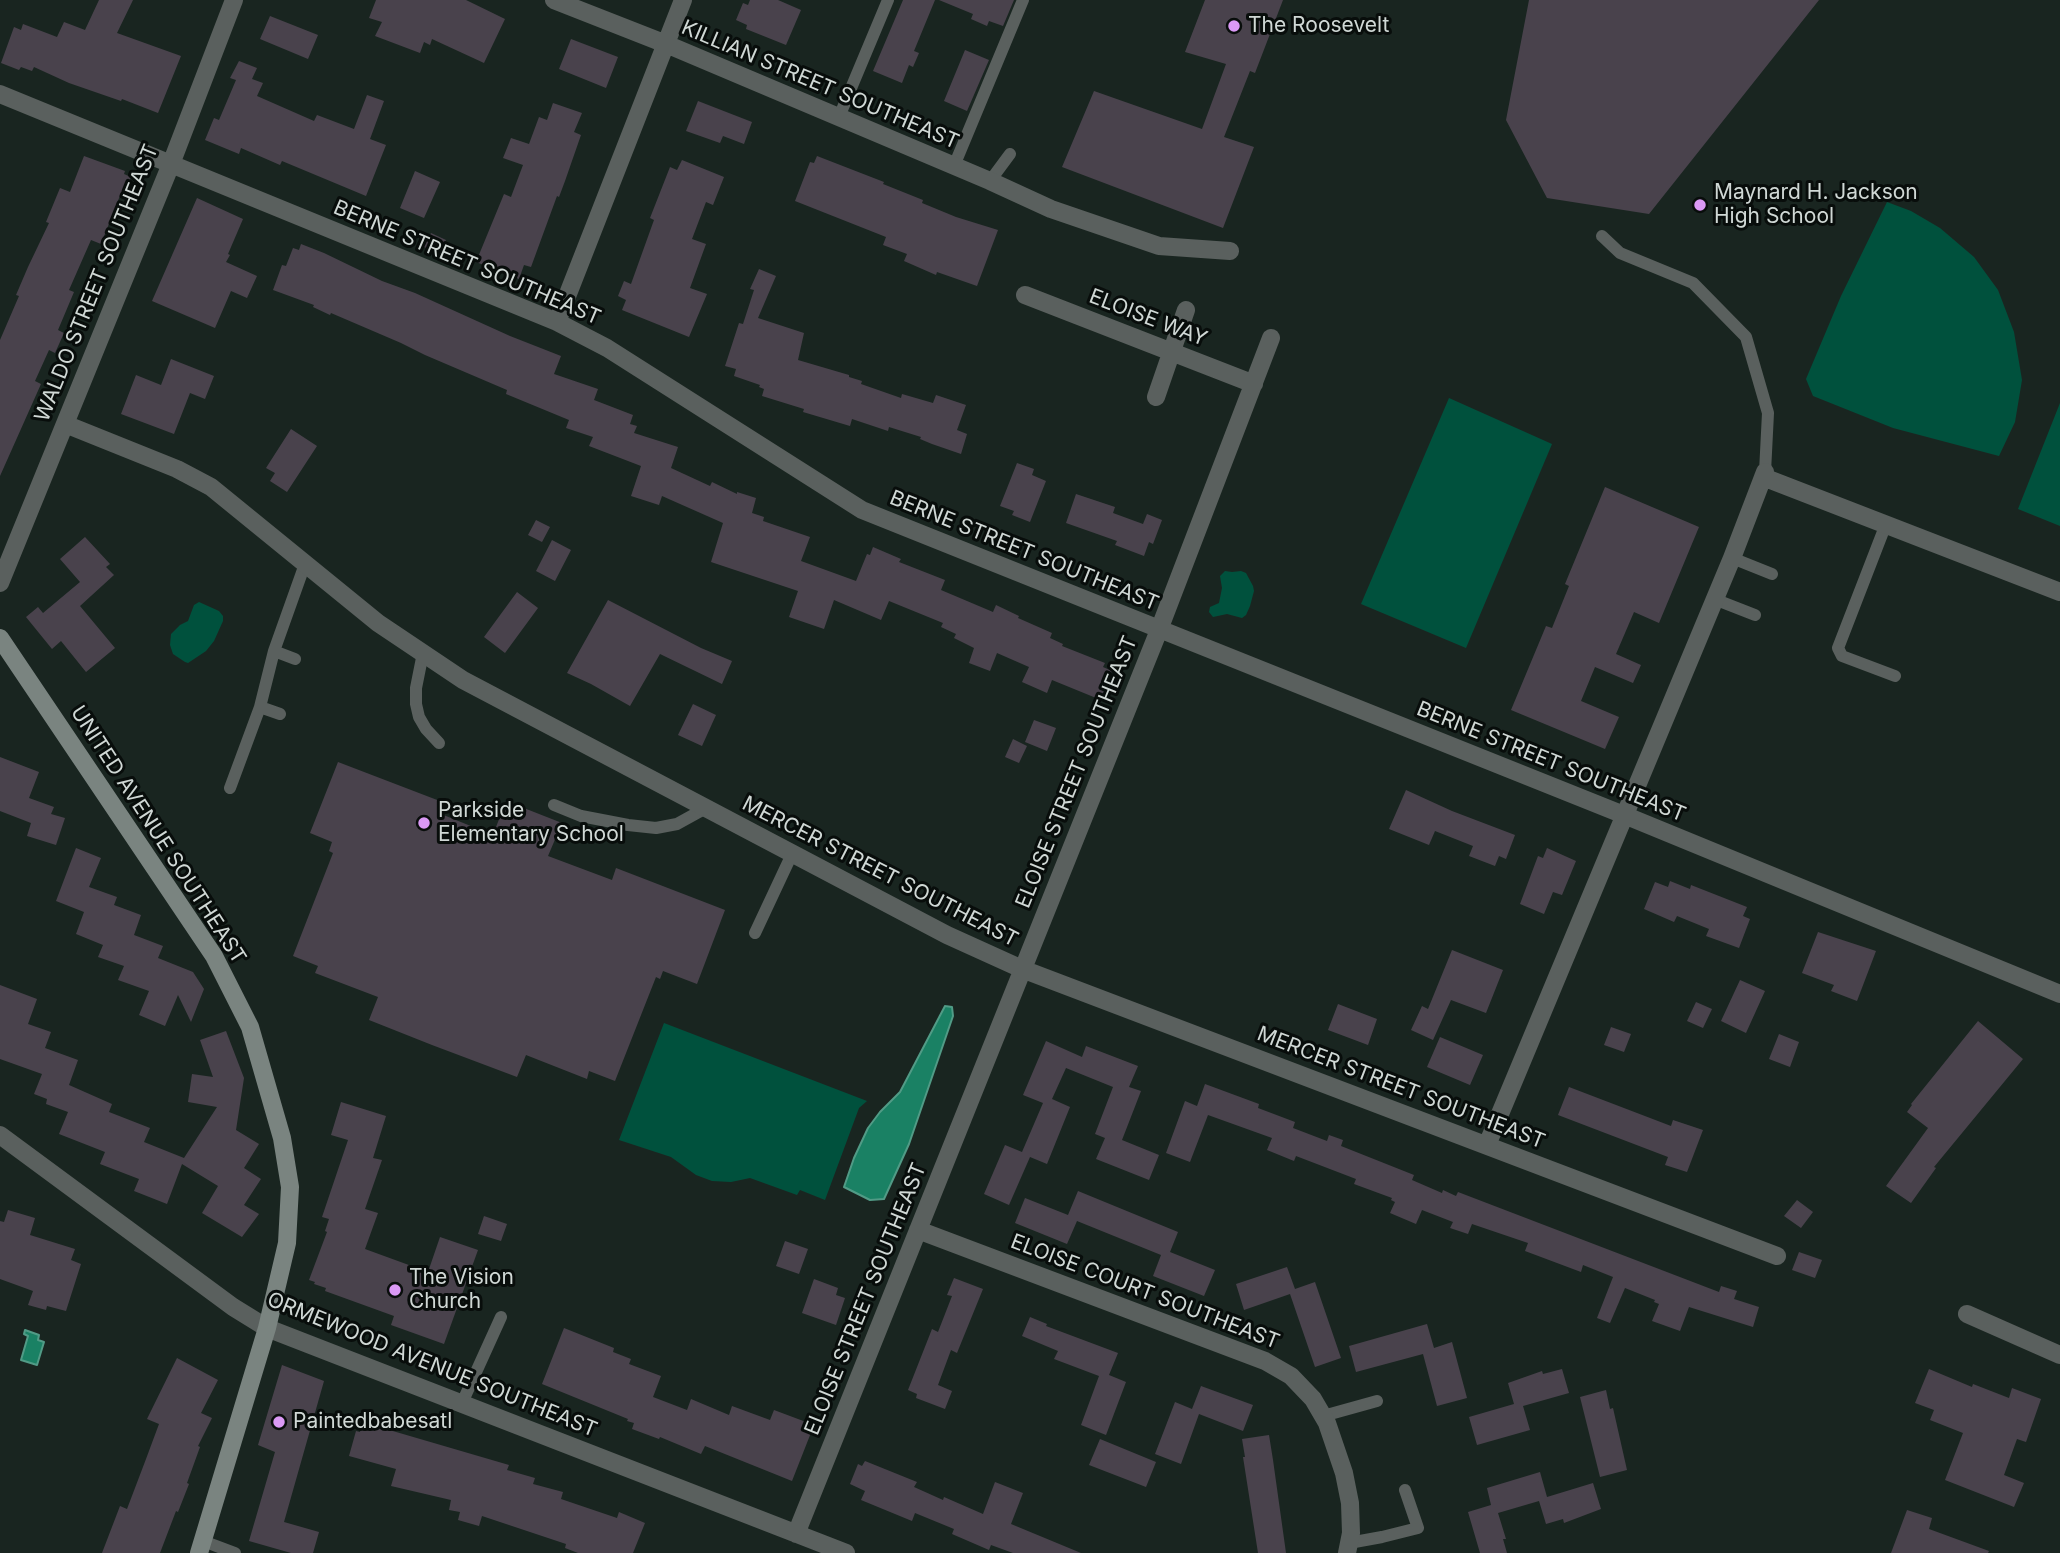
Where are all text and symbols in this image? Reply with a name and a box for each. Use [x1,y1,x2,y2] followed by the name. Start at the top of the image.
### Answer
[1248,13,1389,39] place label: The Roosevelt
[677,15,963,155] street label: KILLIAN STREET SOUTHEAST
[1226,18,1242,34] marker: The Roosevelt
[30,141,164,425] street label: WALDO STREET SOUTHEAST
[1714,180,1918,230] place label: Maynard H. Jackson High School
[330,195,604,331] street label: BERNE STREET SOUTHEAST
[1692,197,1708,213] marker: Maynard H. Jackson High School
[1085,284,1211,352] street label: ELOISE WAY
[886,485,1162,617] street label: BERNE STREET SOUTHEAST
[1011,632,1143,912] street label: ELOISE STREET SOUTHEAST
[1413,696,1689,828] street label: BERNE STREET SOUTHEAST
[65,701,251,969] street label: UNITED AVENUE SOUTHEAST
[738,791,1022,953] street label: MERCER STREET SOUTHEAST
[438,798,624,848] place label: Parkside Elementary School
[416,815,432,831] marker: Parkside Elementary School
[1254,1021,1548,1155] street label: MERCER STREET SOUTHEAST
[800,1159,932,1439] street label: ELOISE STREET SOUTHEAST
[1007,1229,1283,1355] street label: ELOISE COURT SOUTHEAST
[409,1265,514,1315] place label: The Vision Church
[387,1282,403,1298] marker: The Vision Church
[263,1287,601,1443] street label: ORMEWOOD AVENUE SOUTHEAST
[293,1409,452,1435] place label: Paintedbabesatl
[271,1414,287,1430] marker: Paintedbabesatl

